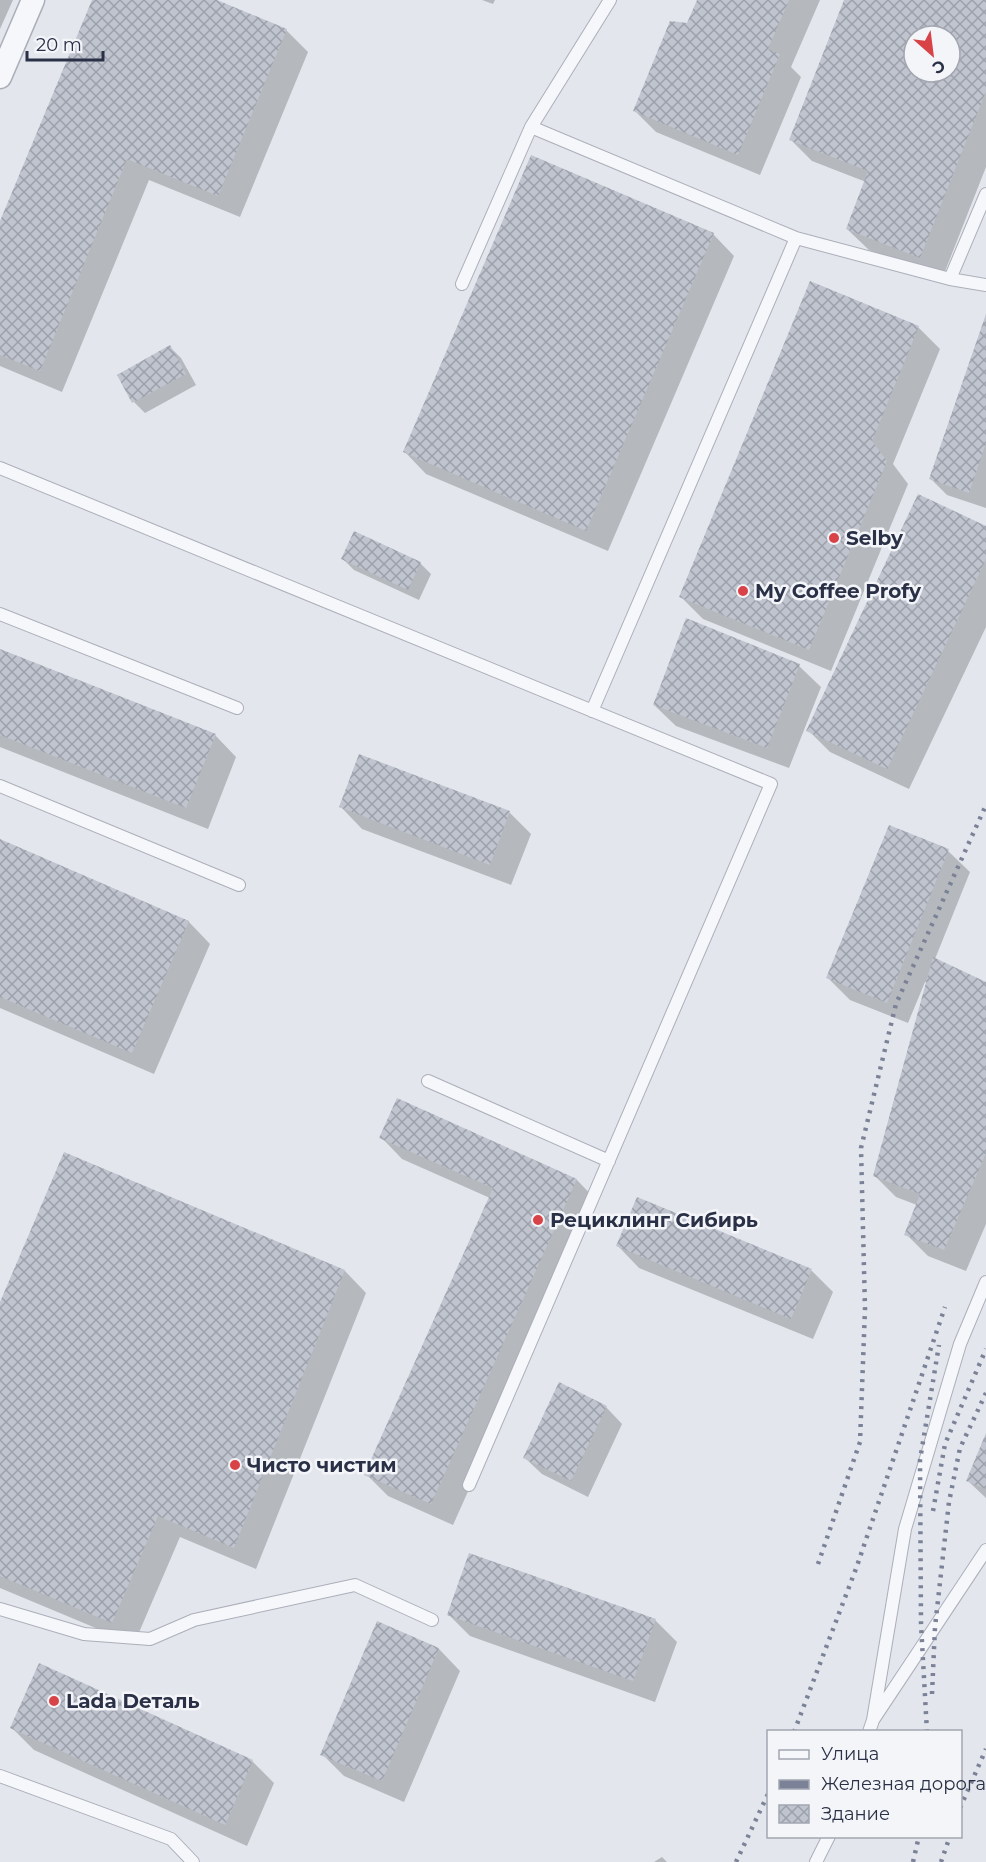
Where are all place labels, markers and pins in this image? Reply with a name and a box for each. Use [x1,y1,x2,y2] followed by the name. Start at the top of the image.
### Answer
[846,526,904,550] place label: Selby
[827,531,841,545] marker: Selby
[755,579,922,603] place label: My Coffee Profy
[736,584,750,598] marker: My Coffee Profy
[550,1208,758,1232] place label: Рециклинг Сибирь
[531,1213,545,1227] marker: Рециклинг Сибирь
[247,1453,396,1477] place label: Чисто чистим
[228,1458,242,1472] marker: Чисто чистим
[66,1689,200,1713] place label: Lada Dеталь
[47,1694,61,1708] marker: Lada Dеталь

